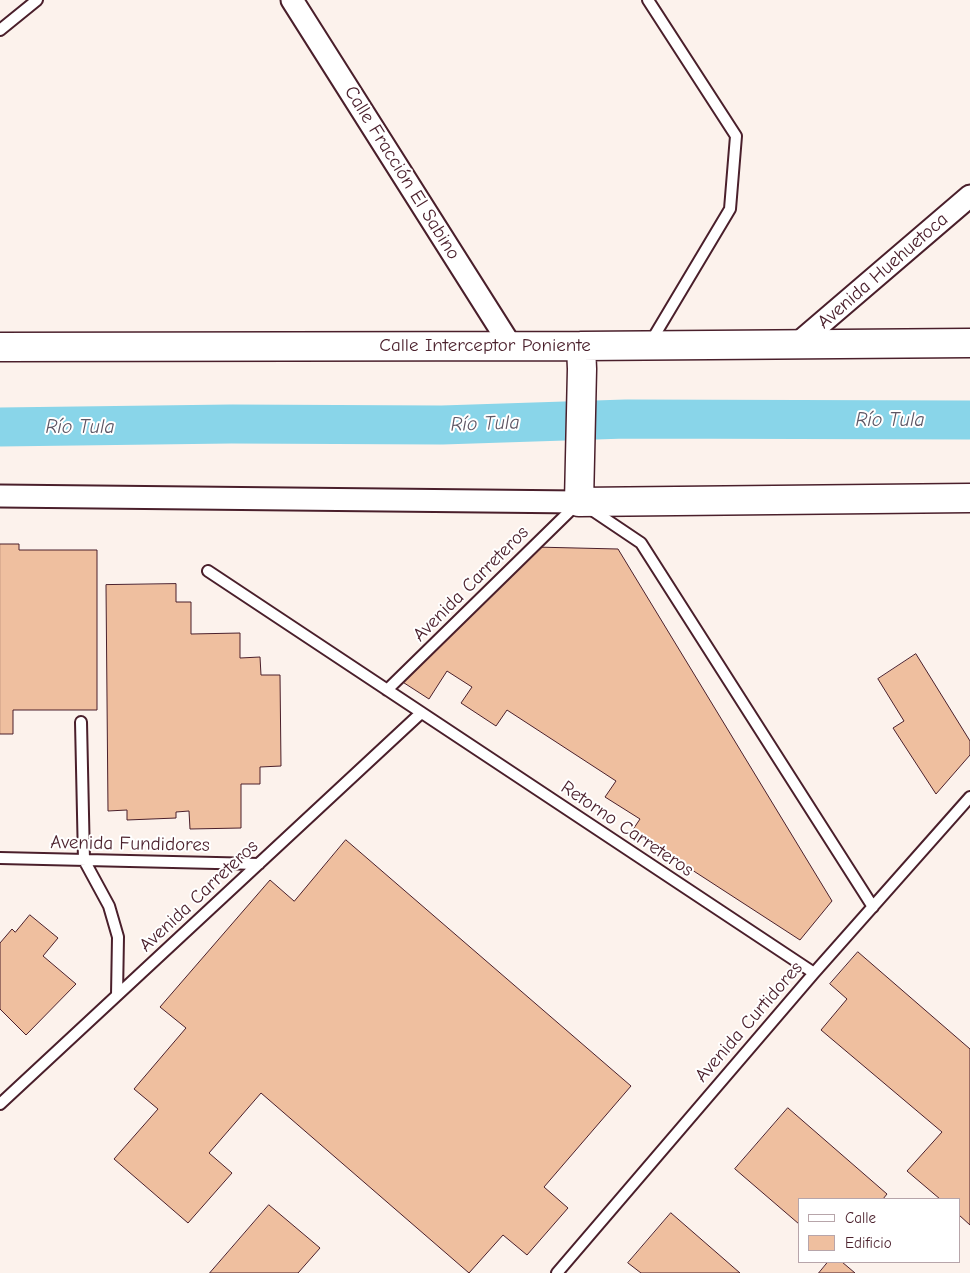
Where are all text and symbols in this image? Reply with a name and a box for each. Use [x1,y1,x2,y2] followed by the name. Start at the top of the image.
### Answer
[339,82,465,264] street label: Calle Fracción El Sabino
[813,208,953,334] street label: Avenida Huehuetoca
[379,335,591,357] street label: Calle Interceptor Poniente
[855,408,925,432] water label: Río Tula
[450,411,520,437] water label: Río Tula
[45,415,115,439] water label: Río Tula
[408,521,534,647] street label: Avenida Carreteros
[556,776,698,882] street label: Retorno Carreteros
[50,831,210,857] street label: Avenida Fundidores
[135,835,263,957] street label: Avenida Carreteros
[690,957,808,1087] street label: Avenida Curtidores
[798,1198,960,1263] legend
[845,1209,876,1227] text: Calle
[845,1234,892,1252] text: Edificio

